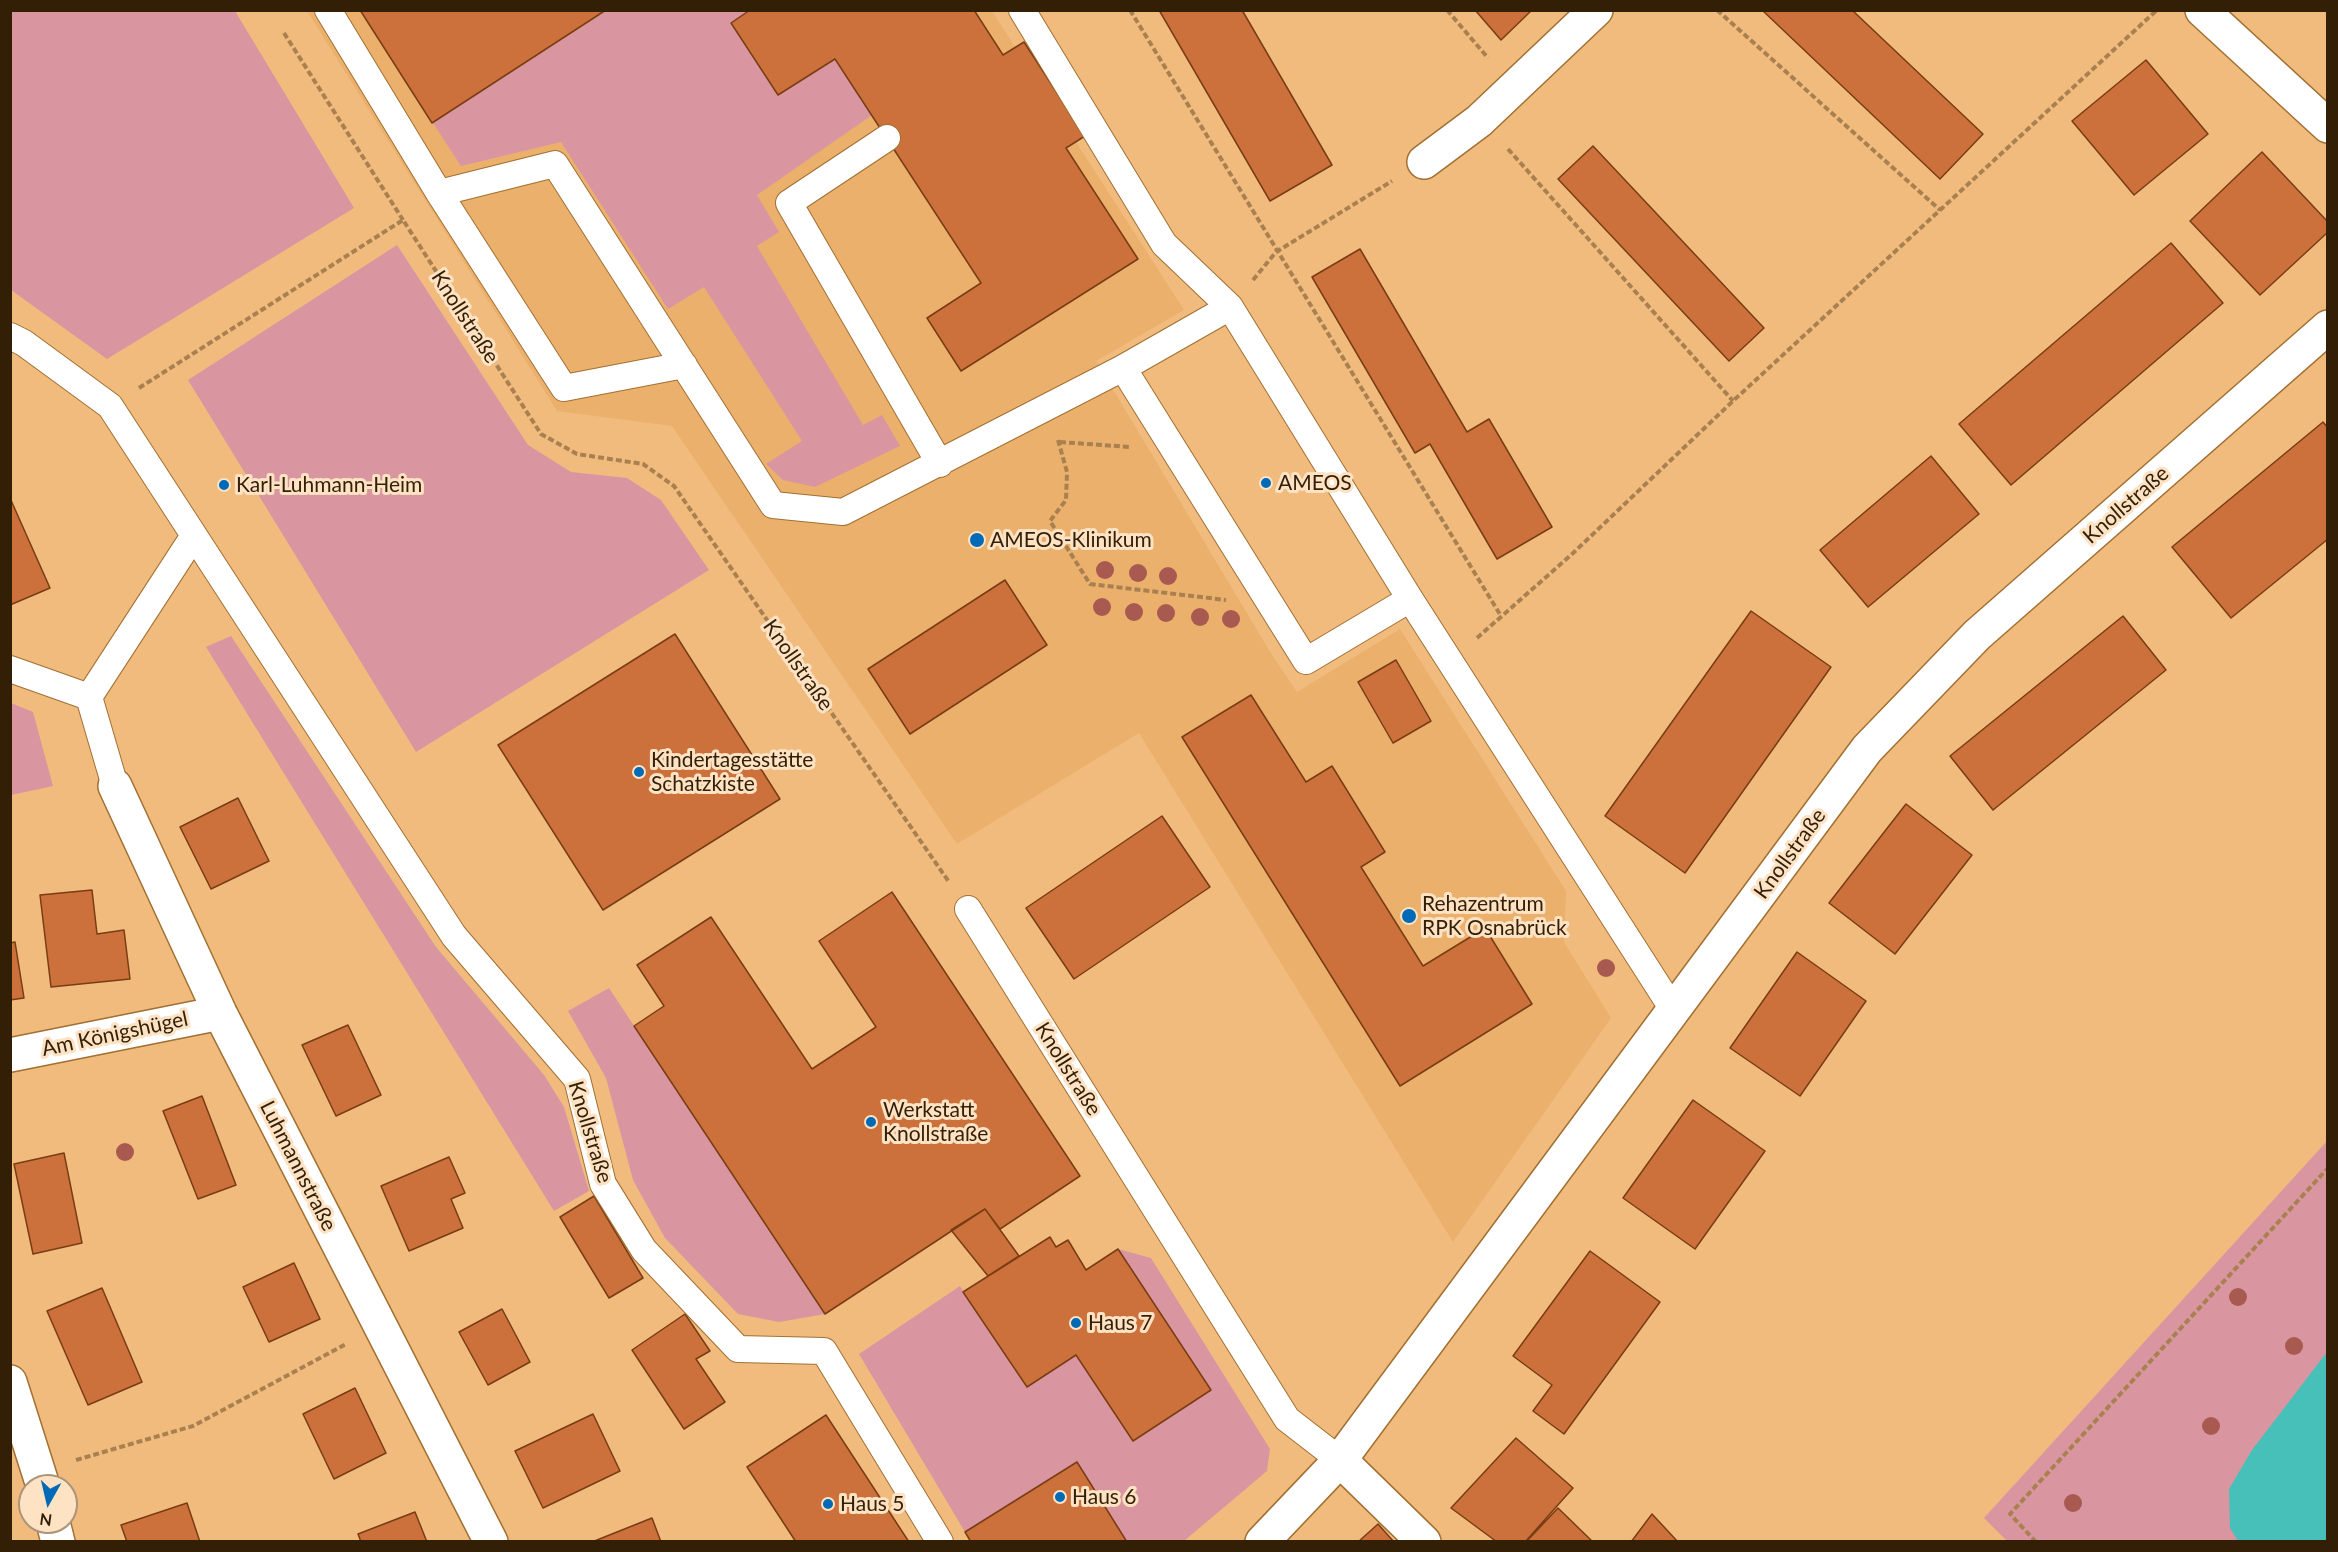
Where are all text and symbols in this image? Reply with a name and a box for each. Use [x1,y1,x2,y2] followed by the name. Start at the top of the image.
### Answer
[426,266,504,368] street label: Knollstraße
[2078,461,2174,549] street label: Knollstraße
[1278,470,1352,496] place label: AMEOS
[236,472,422,498] place label: Karl-Luhmann-Heim
[1259,476,1273,490] marker: AMEOS
[217,478,231,492] marker: Karl-Luhmann-Heim
[990,527,1152,553] place label: AMEOS-Klinikum
[968,531,986,549] marker: AMEOS-Klinikum
[757,615,839,715] street label: Knollstraße
[651,747,813,797] place label: Kindertagesstätte Schatzkiste
[632,765,646,779] marker: Kindertagesstätte Schatzkiste
[1749,804,1831,904] street label: Knollstraße
[1422,891,1567,941] place label: Rehazentrum RPK Osnabrück
[1400,907,1418,925] marker: Rehazentrum RPK Osnabrück
[40,1006,190,1062] street label: Am Königshügel
[1029,1018,1107,1120] street label: Knollstraße
[563,1078,617,1186] street label: Knollstraße
[254,1097,342,1235] street label: Luhmannstraße
[883,1097,988,1147] place label: Werkstatt Knollstraße
[864,1115,878,1129] marker: Werkstatt Knollstraße
[1088,1310,1153,1336] place label: Haus 7
[1069,1316,1083,1330] marker: Haus 7
[18,1474,78,1534] north arrow
[1072,1484,1137,1510] place label: Haus 6
[1053,1490,1067,1504] marker: Haus 6
[840,1491,905,1517] place label: Haus 5
[821,1497,835,1511] marker: Haus 5
[38,1510,53,1531] text: N

